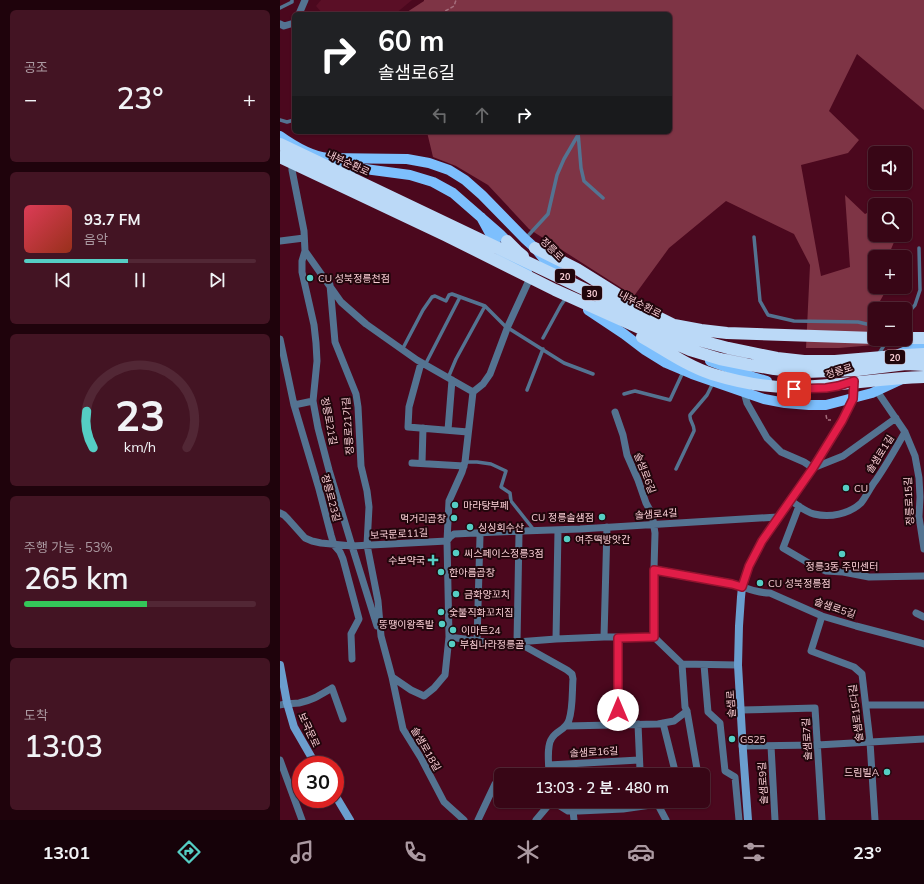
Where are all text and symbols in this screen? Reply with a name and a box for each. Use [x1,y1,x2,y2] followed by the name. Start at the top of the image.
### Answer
[378,23,444,58] text: 60 m
[312,28,364,80] icon: right
[24,59,48,75] text: 공조
[378,61,455,84] text: 솔샘로6길
[116,79,164,117] text: 23°
[24,85,37,113] text: −
[243,85,256,113] text: +
[429,104,451,126] icon: left
[471,104,493,126] icon: ahead
[513,104,535,126] icon: right
[868,146,912,346] map controls
[868,146,912,190] button: sound
[324,147,372,179] street label: 내부순환로
[868,198,912,242] button: search
[84,210,140,229] text: 93.7 FM
[84,231,108,247] text: 음악
[538,235,566,263] street label: 정릉로
[868,250,912,294] button: +
[52,269,74,291] icon: previous
[129,269,151,291] icon: pause
[206,269,228,291] icon: next
[555,269,575,283] road number: 20
[318,272,390,285] place label: CU 성북정릉천점
[305,273,315,283] marker: CU 성북정릉천점
[582,286,602,300] road number: 30
[617,288,663,320] street label: 내부순환로
[868,302,912,346] button: −
[885,350,905,364] road number: 20
[824,361,854,381] street label: 정릉로
[777,372,811,406] pin
[783,378,805,400] icon: arrive
[115,389,165,441] text: 23
[318,396,340,446] street label: 정릉로21길
[339,397,357,455] street label: 정릉로21가길
[863,432,897,476] street label: 솔샘로1길
[124,438,156,456] text: km/h
[631,451,659,495] street label: 솔샘로6길
[318,473,344,523] street label: 정릉로23길
[901,476,917,526] street label: 정릉로15길
[854,482,868,495] place label: CU
[841,483,851,493] marker: CU
[463,499,509,512] place label: 마라탕부페
[450,500,460,510] marker: 마라탕부페
[634,506,678,522] street label: 솔샘로4길
[531,511,594,524] place label: CU 정릉솔샘점
[400,512,446,525] place label: 먹거리곱창
[597,512,607,522] marker: CU 정릉솔샘점
[449,513,459,523] marker: 먹거리곱창
[478,521,524,534] place label: 싱싱회수산
[465,522,475,532] marker: 싱싱회수산
[370,526,428,542] street label: 보국문로11길
[575,533,630,546] place label: 여주떡방앗간
[562,534,572,544] marker: 여주떡방앗간
[24,539,113,555] text: 주행 가능 · 53%
[464,547,544,560] place label: 씨스페이스정릉3점
[451,548,461,558] marker: 씨스페이스정릉3점
[837,549,847,559] marker: 정릉3동 주민센터
[388,554,425,567] place label: 수보약국
[428,555,438,565] marker: 수보약국
[24,559,129,597] text: 265 km
[805,560,879,573] place label: 정릉3동 주민센터
[449,566,495,579] place label: 한아름곱창
[436,567,446,577] marker: 한아름곱창
[768,577,831,590] place label: CU 성북정릉점
[755,578,765,588] marker: CU 성북정릉점
[464,588,510,601] place label: 금화양꼬치
[451,589,461,599] marker: 금화양꼬치
[813,595,857,621] street label: 솔샘로5길
[449,606,513,619] place label: 숯불직화꼬치집
[436,607,446,617] marker: 숯불직화꼬치집
[379,618,434,631] place label: 뚱땡이왕족발
[437,619,447,629] marker: 뚱땡이왕족발
[461,624,501,637] place label: 이마트24
[448,625,458,635] marker: 이마트24
[460,638,524,651] place label: 부침나라정릉골
[447,639,457,649] marker: 부침나라정릉골
[846,683,866,743] street label: 솔샘로15다길
[597,689,639,731] position arrow
[724,690,738,718] street label: 솔샘로
[24,707,48,723] text: 도착
[295,711,323,749] street label: 보국문로
[799,717,815,761] street label: 솔샘로7길
[408,725,444,773] street label: 솔샘로18길
[24,727,103,765] text: 13:03
[740,733,766,746] place label: GS25
[727,734,737,744] marker: GS25
[569,744,619,760] street label: 솔샘로16길
[292,756,344,808] speed limit sign: 30
[755,761,771,805] street label: 솔샘로9길
[844,766,880,779] place label: 드림빌A
[882,767,892,777] marker: 드림빌A
[535,778,669,797] text: 13:03 · 2 분 · 480 m
[175,838,203,866] icon: directions
[288,838,316,866] icon: music
[401,838,429,866] icon: phone
[514,838,542,866] icon: climate
[627,838,655,866] icon: car
[740,838,768,866] icon: filters
[42,841,90,864] text: 13:01
[853,841,881,864] text: 23°

